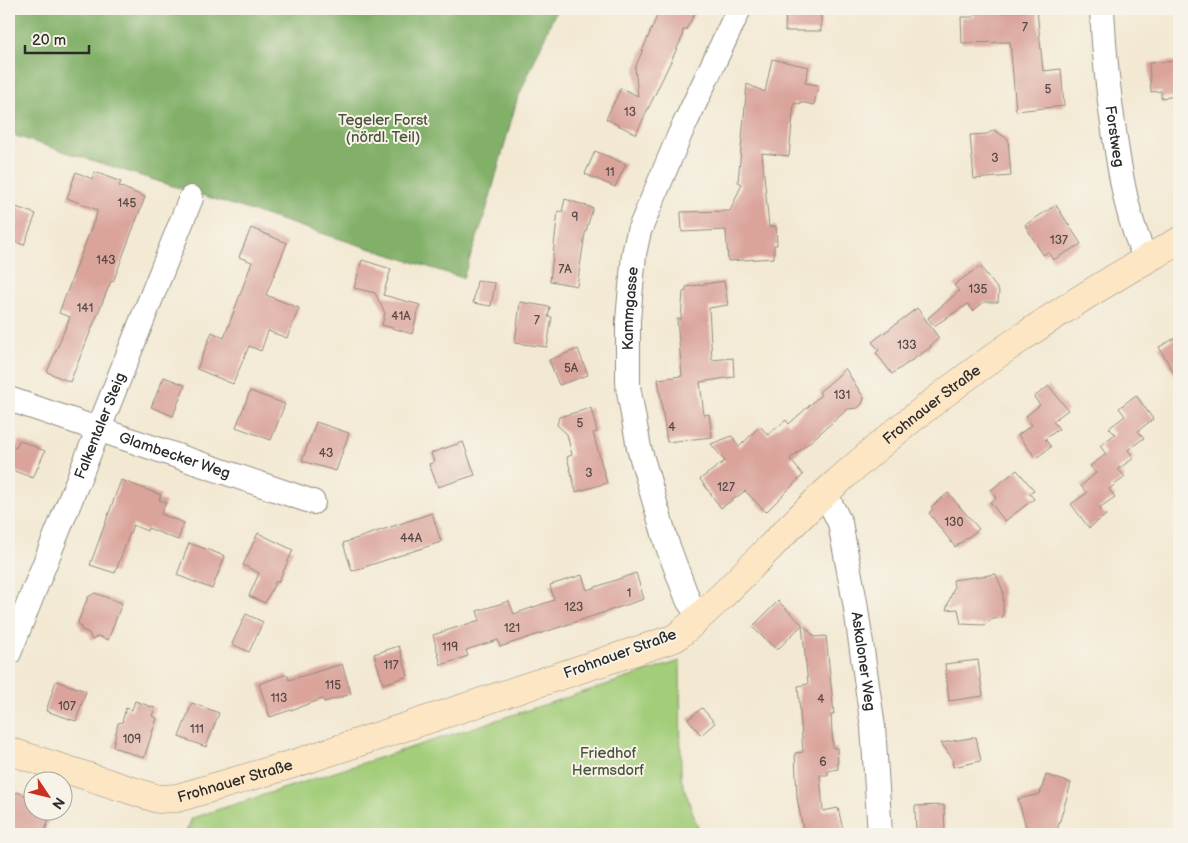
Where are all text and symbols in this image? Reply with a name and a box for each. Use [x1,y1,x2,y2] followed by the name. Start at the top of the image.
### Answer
[1022,20,1028,35] house number: 7
[25,22,89,54] scale bar
[32,31,66,50] text: 20 m
[1045,82,1052,97] house number: 5
[1101,104,1129,168] street label: Forstweg
[624,105,636,120] house number: 13
[338,111,428,147] park label: Tegeler Forst (nördl. Teil)
[991,151,999,166] house number: 3
[605,165,615,180] house number: 11
[118,196,137,211] house number: 145
[572,210,579,225] house number: 9
[1050,233,1068,248] house number: 137
[96,253,116,268] house number: 143
[558,262,572,277] house number: 7A
[619,266,642,350] street label: Kammgasse
[969,282,988,297] house number: 135
[77,301,93,316] house number: 141
[391,309,411,324] house number: 41A
[534,313,540,328] house number: 7
[897,338,917,353] house number: 133
[879,360,984,448] street label: Frohnauer Straße
[564,361,579,376] house number: 5A
[70,369,130,482] street label: Falkentaler Steig
[834,388,850,403] house number: 131
[577,416,584,431] house number: 5
[668,420,676,435] house number: 4
[117,428,233,483] street label: Glambecker Weg
[319,446,333,461] house number: 43
[585,466,593,481] house number: 3
[717,480,735,495] house number: 127
[944,515,964,530] house number: 130
[400,531,423,546] house number: 44A
[627,586,631,601] house number: 1
[565,600,583,615] house number: 123
[847,611,880,712] street label: Askaloner Weg
[504,621,520,636] house number: 121
[561,625,679,683] street label: Frohnauer Straße
[442,640,458,655] house number: 119
[383,658,399,673] house number: 117
[325,678,341,693] house number: 115
[271,691,287,706] house number: 113
[817,692,825,707] house number: 4
[58,699,76,714] house number: 107
[190,722,204,737] house number: 111
[123,732,141,747] house number: 109
[572,744,644,780] park label: Friedhof Hermsdorf
[175,755,295,807] street label: Frohnauer Straße
[819,755,827,770] house number: 6
[22,770,72,820] north arrow
[48,794,68,812] text: N

